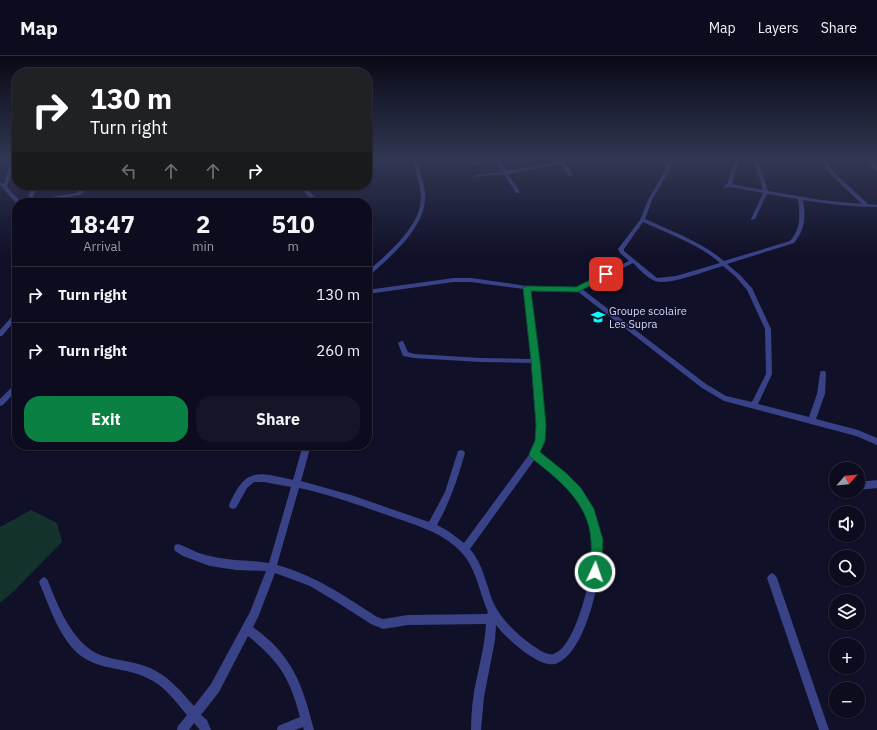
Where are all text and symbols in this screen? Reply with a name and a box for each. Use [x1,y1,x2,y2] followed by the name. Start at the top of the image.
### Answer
[20,16,58,40] text: Map
[709,19,736,37] text: Map
[758,19,799,37] text: Layers
[821,19,857,37] text: Share
[90,80,172,117] text: 130 m
[24,84,76,136] icon: right
[90,116,168,139] text: Turn right
[118,160,140,182] icon: left
[160,160,182,182] icon: ahead
[202,160,224,182] icon: ahead
[244,160,266,182] icon: right
[69,208,135,240] text: 18:47
[196,208,210,240] text: 2
[271,208,315,240] text: 510
[83,238,121,255] text: Arrival
[192,238,214,255] text: min
[287,238,299,255] text: m
[589,257,623,291] pin
[595,263,617,285] icon: arrive
[24,284,46,306] icon: right
[58,285,127,304] text: Turn right
[316,285,360,304] text: 130 m
[609,304,687,331] place label: Groupe scolaire Les Supra
[590,309,606,325] school or university icon: Groupe scolaire Les Supra
[24,340,46,362] icon: right
[58,341,127,360] text: Turn right
[316,341,360,360] text: 260 m
[24,396,188,442] button: Exit
[196,396,360,442] button: Share
[829,462,865,498] north arrow
[829,462,865,718] map controls
[829,506,865,542] button: sound
[829,550,865,586] button: search
[574,551,616,593] position arrow
[829,594,865,630] button: layers
[829,638,865,674] button: +
[829,682,865,718] button: −

